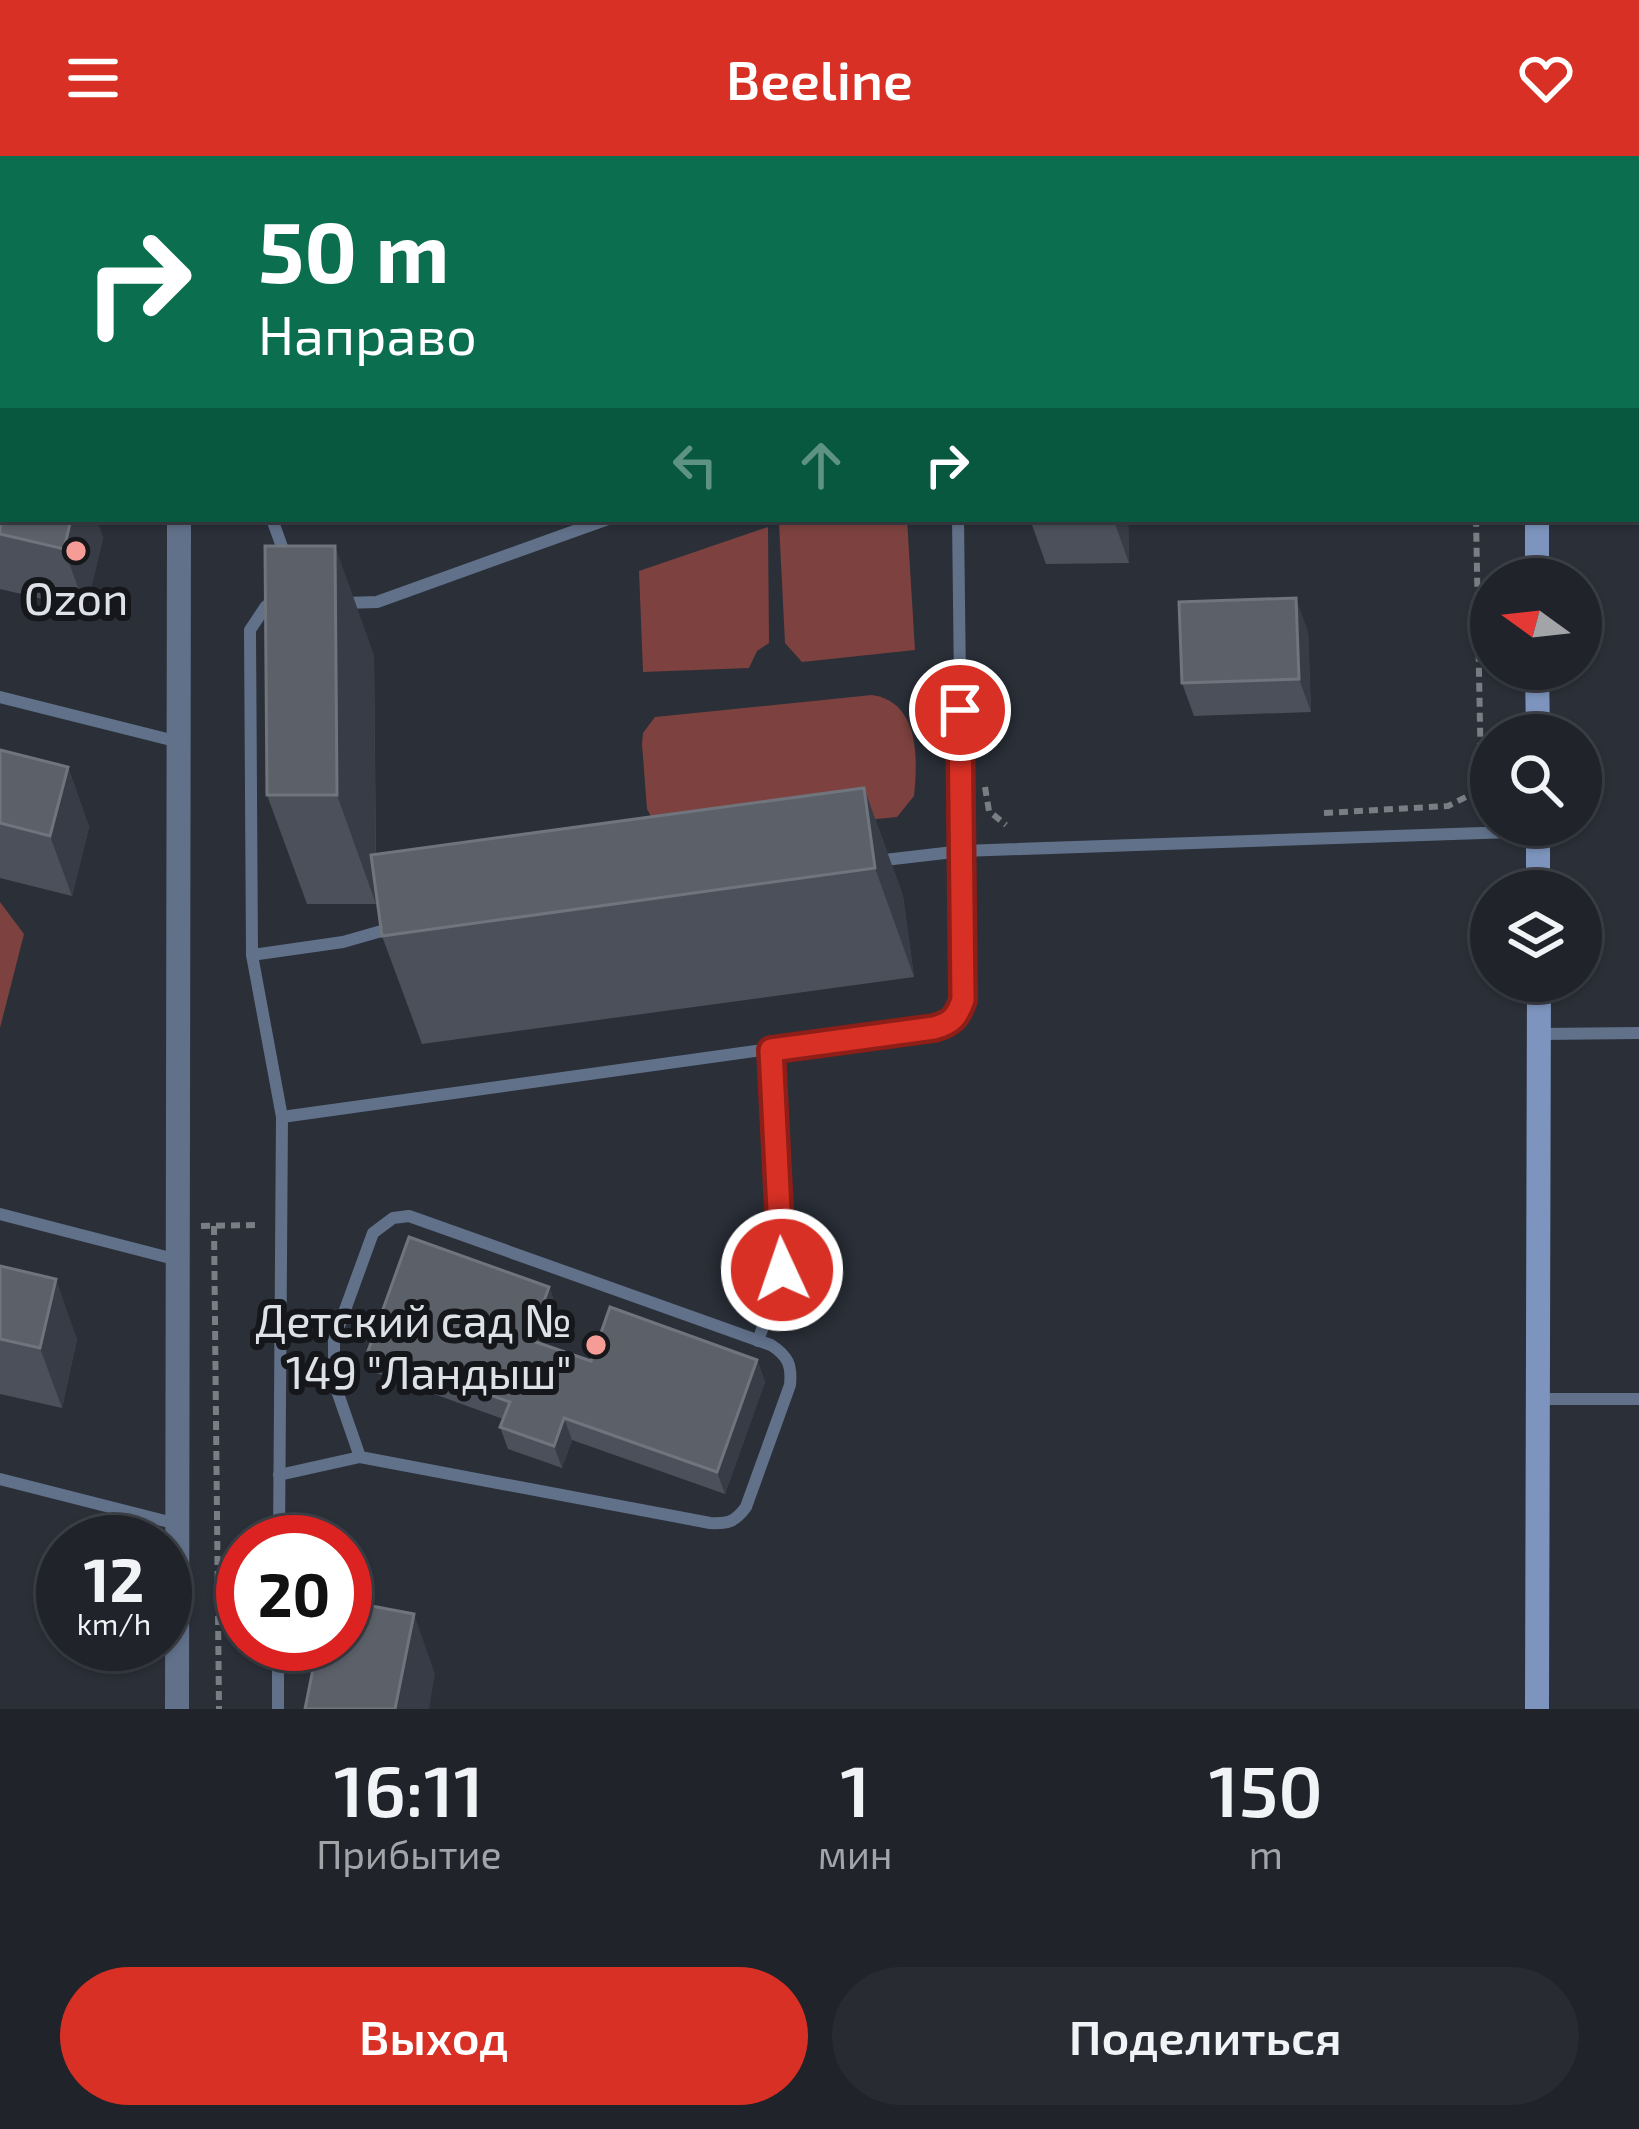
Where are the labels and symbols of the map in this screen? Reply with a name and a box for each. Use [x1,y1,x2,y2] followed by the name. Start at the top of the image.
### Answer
[63,538,89,564] marker: Ozon
[1470,558,1602,690] north arrow
[24,570,128,624] place label: Ozon
[909,659,1011,761] pin
[719,1207,845,1333] position arrow
[255,1292,572,1398] place label: Детский сад № 149 "Ландыш"
[583,1332,609,1358] marker: Детский сад № 149 "Ландыш"
[216,1515,372,1671] speed limit sign: 20

